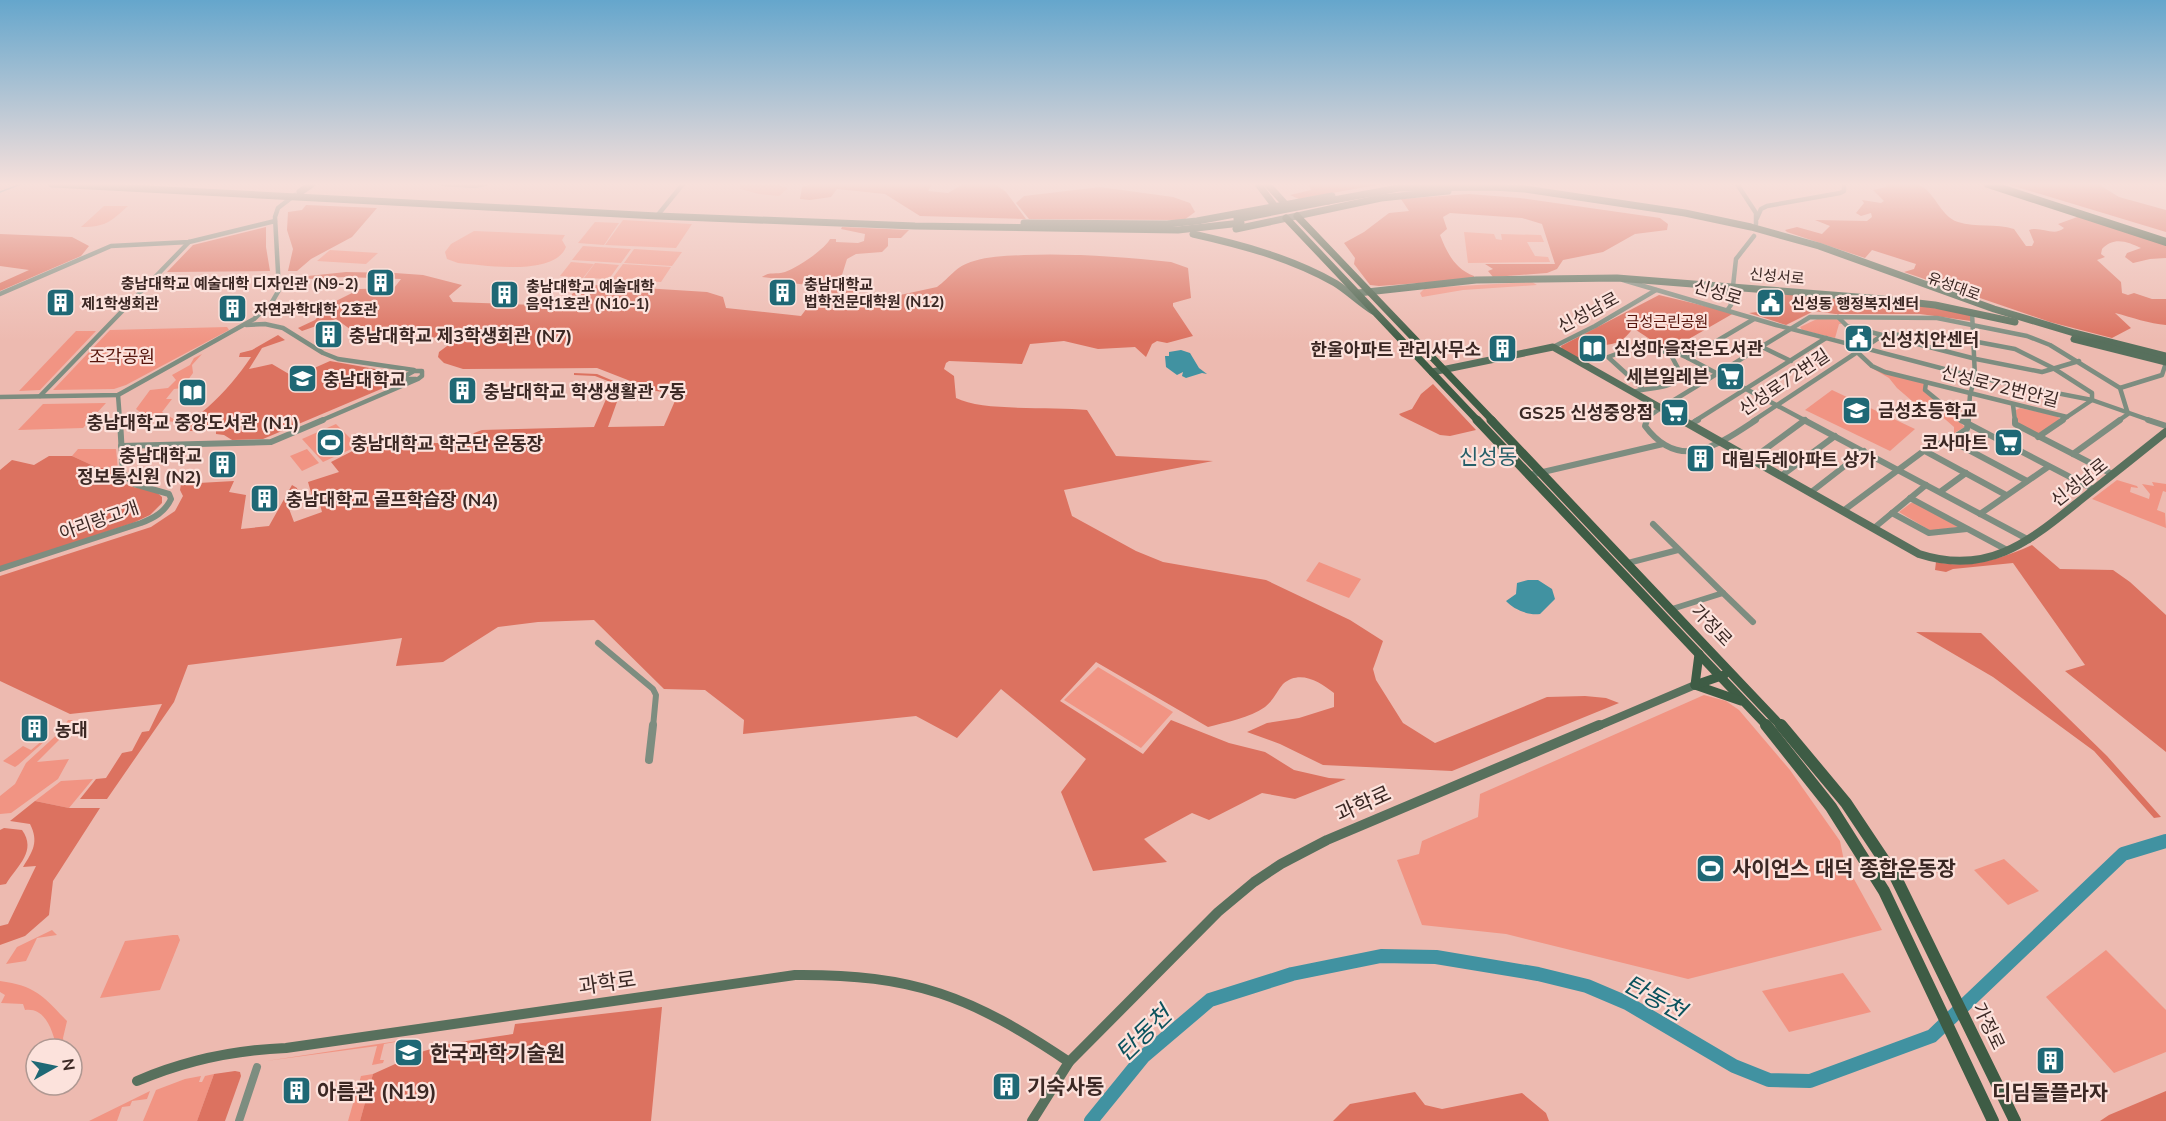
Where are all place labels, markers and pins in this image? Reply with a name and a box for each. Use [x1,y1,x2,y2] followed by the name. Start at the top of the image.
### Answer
[364,267,396,299] building icon: 충남대학교 예술대학 디자인관 (N9-2)
[121,274,359,293] place label: 충남대학교 예술대학 디자인관 (N9-2)
[804,275,945,311] place label: 충남대학교 법학전문대학원 (N12)
[526,277,655,313] place label: 충남대학교 예술대학 음악1호관 (N10-1)
[767,277,799,309] building icon: 충남대학교 법학전문대학원 (N12)
[489,279,521,311] building icon: 충남대학교 예술대학 음악1호관 (N10-1)
[44,287,76,319] building icon: 제1학생회관
[1754,287,1786,319] public building icon: 신성동 행정복지센터
[217,293,249,325] building icon: 자연과학대학 2호관
[81,294,159,313] place label: 제1학생회관
[1791,294,1919,313] place label: 신성동 행정복지센터
[254,300,378,319] place label: 자연과학대학 2호관
[312,319,344,351] building icon: 충남대학교 제3학생회관 (N7)
[1843,323,1875,355] public building icon: 신성치안센터
[349,324,572,347] place label: 충남대학교 제3학생회관 (N7)
[1880,328,1979,351] place label: 신성치안센터
[1577,332,1609,364] library icon: 신성마을작은도서관
[1486,333,1518,365] building icon: 한울아파트 관리사무소
[1614,337,1763,360] place label: 신성마을작은도서관
[1310,338,1481,361] place label: 한울아파트 관리사무소
[1714,360,1746,392] supermarket icon: 세븐일레븐
[286,363,318,395] school or university icon: 충남대학교
[1626,365,1709,388] place label: 세븐일레븐
[323,368,406,391] place label: 충남대학교
[446,375,478,407] building icon: 충남대학교 학생생활관 7동
[177,377,209,409] library icon: 충남대학교 중앙도서관 (N1)
[483,380,686,403] place label: 충남대학교 학생생활관 7동
[1841,394,1873,426] school or university icon: 금성초등학교
[1658,396,1690,428] supermarket icon: GS25 신성중앙점
[1878,399,1977,422] place label: 금성초등학교
[1519,401,1653,424] place label: GS25 신성중앙점
[87,411,299,434] place label: 충남대학교 중앙도서관 (N1)
[1993,426,2025,458] supermarket icon: 코사마트
[314,427,346,459] sports icon: 충남대학교 학군단 운동장
[1922,431,1988,454] place label: 코사마트
[351,432,543,455] place label: 충남대학교 학군단 운동장
[1685,443,1717,475] building icon: 대림두레아파트 상가
[77,444,202,488] place label: 충남대학교 정보통신원 (N2)
[1722,448,1876,471] place label: 대림두레아파트 상가
[207,449,239,481] building icon: 충남대학교 정보통신원 (N2)
[249,483,281,515] building icon: 충남대학교 골프학습장 (N4)
[286,488,499,511] place label: 충남대학교 골프학습장 (N4)
[18,713,50,745] building icon: 농대
[55,718,88,741] place label: 농대
[1695,852,1727,884] sports icon: 사이언스 대덕 종합운동장
[1732,855,1956,881] place label: 사이언스 대덕 종합운동장
[393,1037,425,1069] school or university icon: 한국과학기술원
[430,1040,565,1066] place label: 한국과학기술원
[2034,1045,2066,1077] building icon: 디딤돌플라자
[990,1070,1022,1102] building icon: 기숙사동
[1027,1073,1104,1099] place label: 기숙사동
[280,1075,312,1107] building icon: 아름관 (N19)
[317,1078,437,1104] place label: 아름관 (N19)
[1992,1079,2108,1105] place label: 디딤돌플라자

